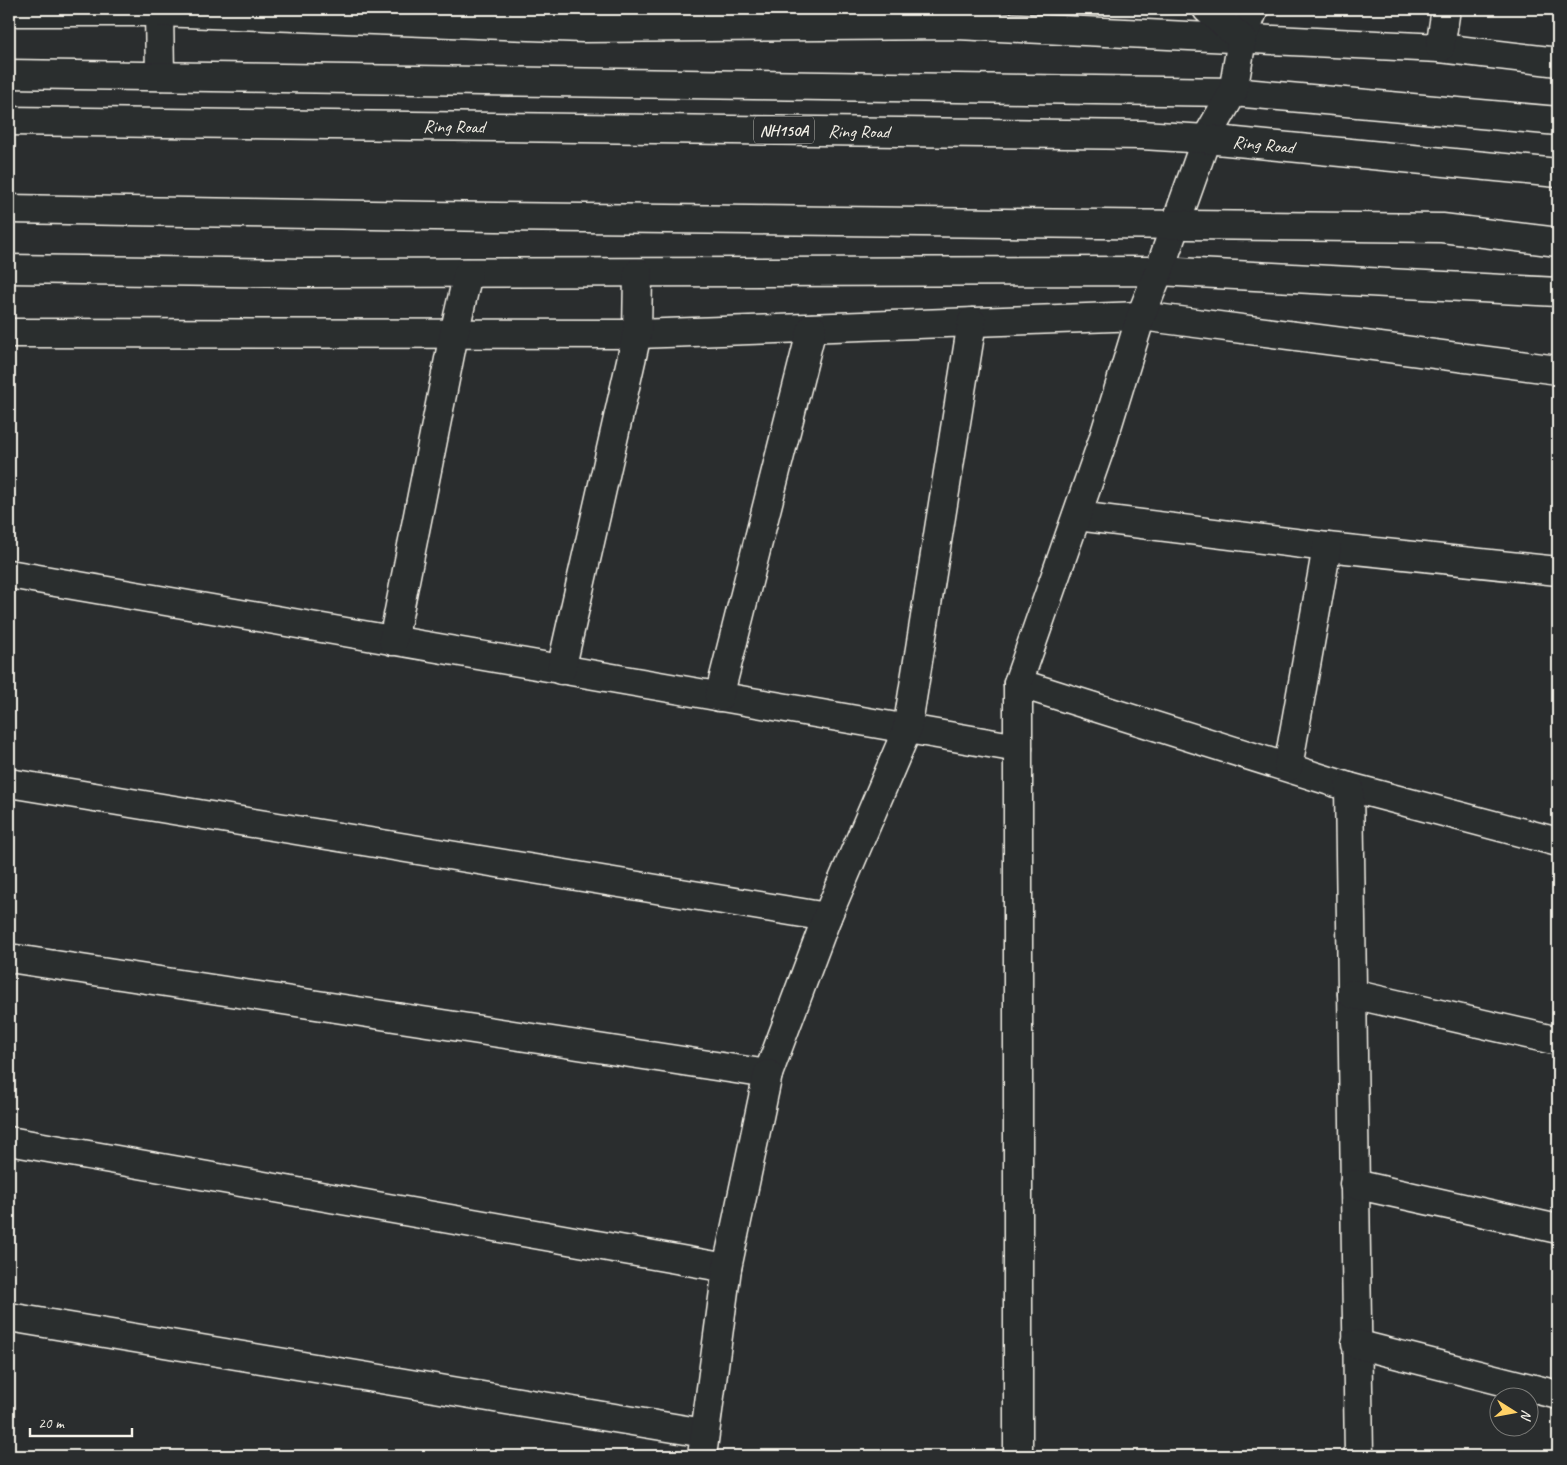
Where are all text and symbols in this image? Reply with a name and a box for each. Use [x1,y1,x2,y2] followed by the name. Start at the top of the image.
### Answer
[423,115,488,138] street label: Ring Road
[754,116,814,144] road number: NH150A
[828,120,893,143] street label: Ring Road
[1232,131,1298,159] street label: Ring Road
[1490,1388,1540,1438] north arrow
[30,1405,132,1437] scale bar
[1517,1409,1535,1423] text: N
[38,1414,65,1433] text: 20 m

